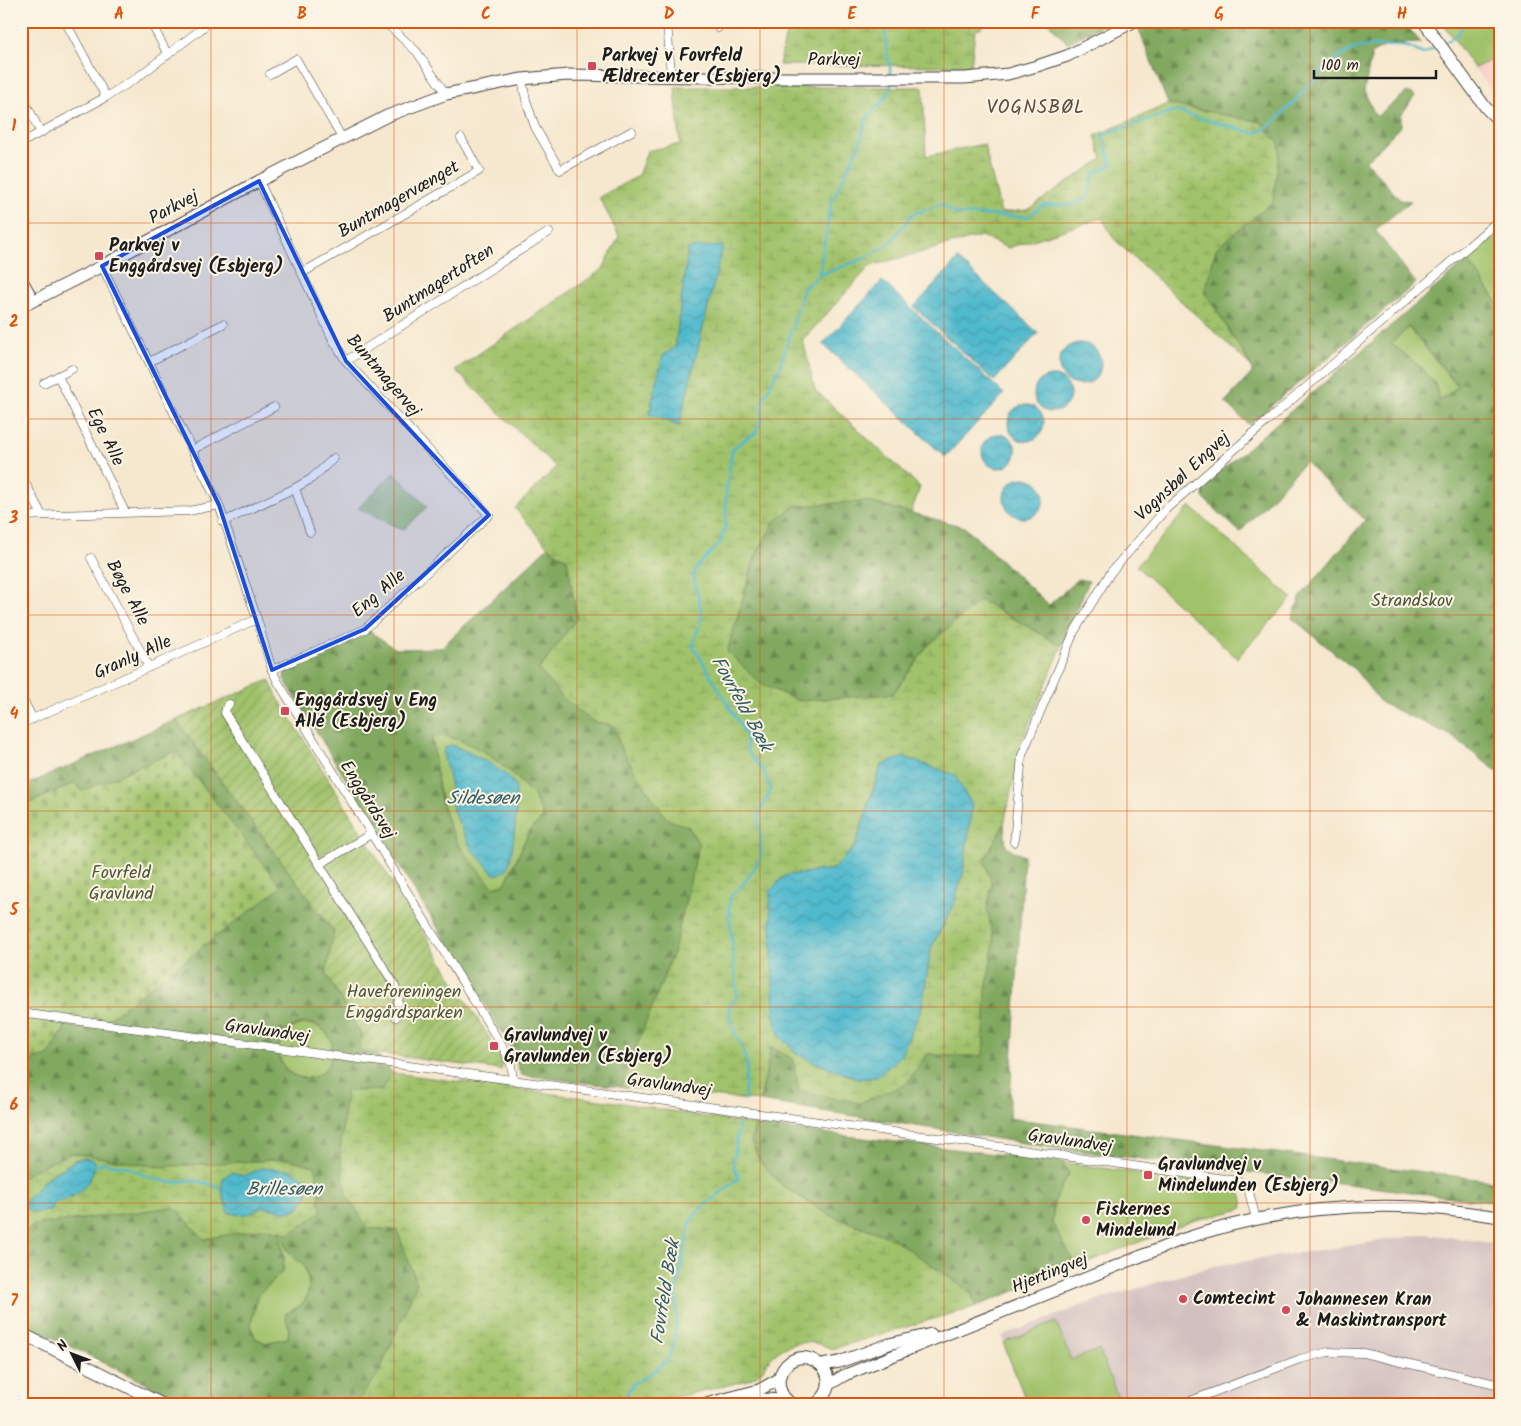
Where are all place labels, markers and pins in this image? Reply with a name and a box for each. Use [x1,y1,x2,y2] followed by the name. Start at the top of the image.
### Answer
[602,42,781,92] place label: Parkvej v Fovrfeld Ældrecenter (Esbjerg)
[586,60,598,72] marker: Parkvej v Fovrfeld Ældrecenter (Esbjerg)
[109,232,283,282] place label: Parkvej v Enggårdsvej (Esbjerg)
[93,250,105,262] marker: Parkvej v Enggårdsvej (Esbjerg)
[295,687,437,737] place label: Enggårdsvej v Eng Allé (Esbjerg)
[279,705,291,717] marker: Enggårdsvej v Eng Allé (Esbjerg)
[504,1022,672,1072] place label: Gravlundvej v Gravlunden (Esbjerg)
[488,1040,500,1052] marker: Gravlundvej v Gravlunden (Esbjerg)
[1158,1151,1339,1201] place label: Gravlundvej v Mindelunden (Esbjerg)
[1142,1169,1154,1181] marker: Gravlundvej v Mindelunden (Esbjerg)
[1096,1196,1176,1246] place label: Fiskernes Mindelund
[1080,1214,1092,1226] marker: Fiskernes Mindelund
[1193,1285,1276,1314] place label: Comtecint
[1296,1286,1447,1336] place label: Johannesen Kran & Maskintransport
[1177,1293,1189,1305] marker: Comtecint
[1280,1304,1292,1316] marker: Johannesen Kran & Maskintransport

